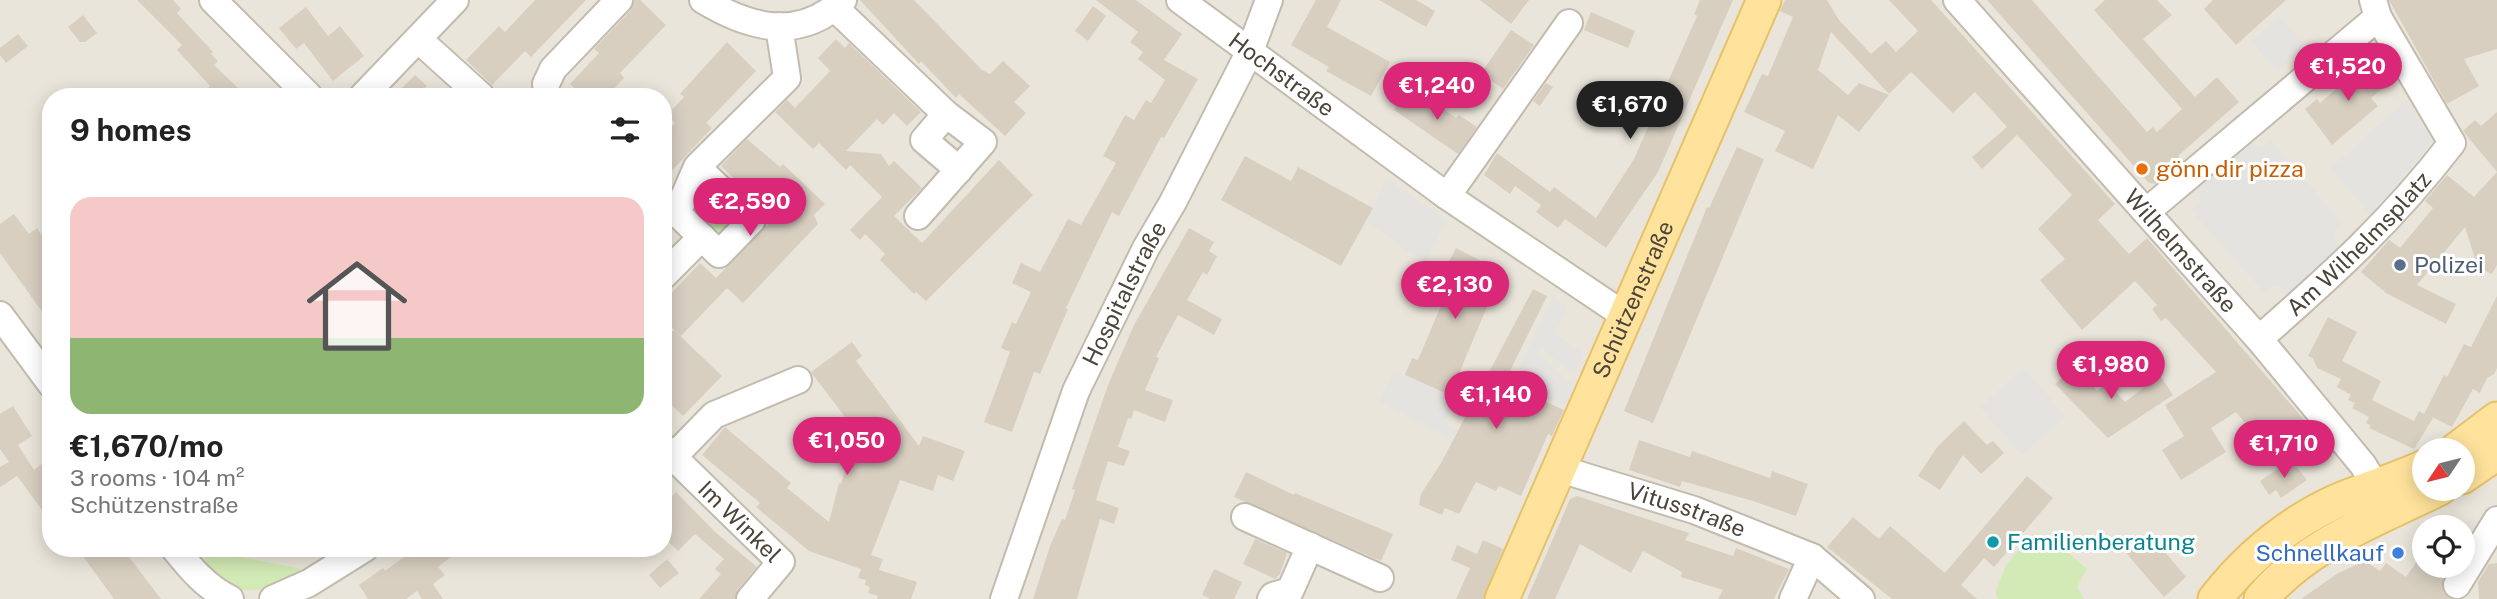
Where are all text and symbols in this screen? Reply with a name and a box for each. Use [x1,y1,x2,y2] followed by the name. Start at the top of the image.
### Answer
[1224,27,1340,122] street label: Hochstraße
[2291,43,2405,103] pin: €1,520
[2310,52,2386,79] text: €1,520
[1380,62,1494,122] pin: €1,240
[1399,71,1475,98] text: €1,240
[1573,82,1687,141] pin: €1,670
[1592,90,1668,117] text: €1,670
[606,111,644,149] icon: filters
[70,112,192,148] text: 9 homes
[2156,155,2304,182] place label: gönn dir pizza
[2134,161,2150,177] marker: gönn dir pizza
[2281,166,2436,321] street label: Am Wilhelmsplatz
[693,178,807,238] pin: €2,590
[2119,183,2243,318] street label: Wilhelmstraße
[709,187,791,214] text: €2,590
[1077,216,1172,370] street label: Hospitalstraße
[1586,216,1679,382] street label: Schützenstraße
[294,243,420,369] icon: home
[2414,251,2484,278] place label: Polizei
[2392,257,2408,273] marker: Polizei
[1398,262,1512,321] pin: €2,130
[1417,270,1493,297] text: €2,130
[2054,342,2168,401] pin: €1,980
[2073,350,2149,377] text: €1,980
[1439,372,1553,431] pin: €1,140
[1461,380,1531,407] text: €1,140
[790,418,904,477] pin: €1,050
[2227,420,2341,480] pin: €1,710
[809,426,885,453] text: €1,050
[70,428,223,464] text: €1,670/mo
[2250,429,2318,456] text: €1,710
[2412,438,2474,500] north arrow
[2412,438,2475,578] map controls
[70,464,244,491] text: 3 rooms · 104 m²
[693,475,787,568] street label: Im Winkel
[1624,476,1750,542] street label: Vitusstraße
[70,491,239,518] text: Schützenstraße
[2412,515,2475,578] button: locate
[2007,528,2195,555] place label: Familienberatung
[1985,534,2001,550] marker: Familienberatung
[2255,539,2384,566] place label: Schnellkauf
[2390,545,2406,561] marker: Schnellkauf

